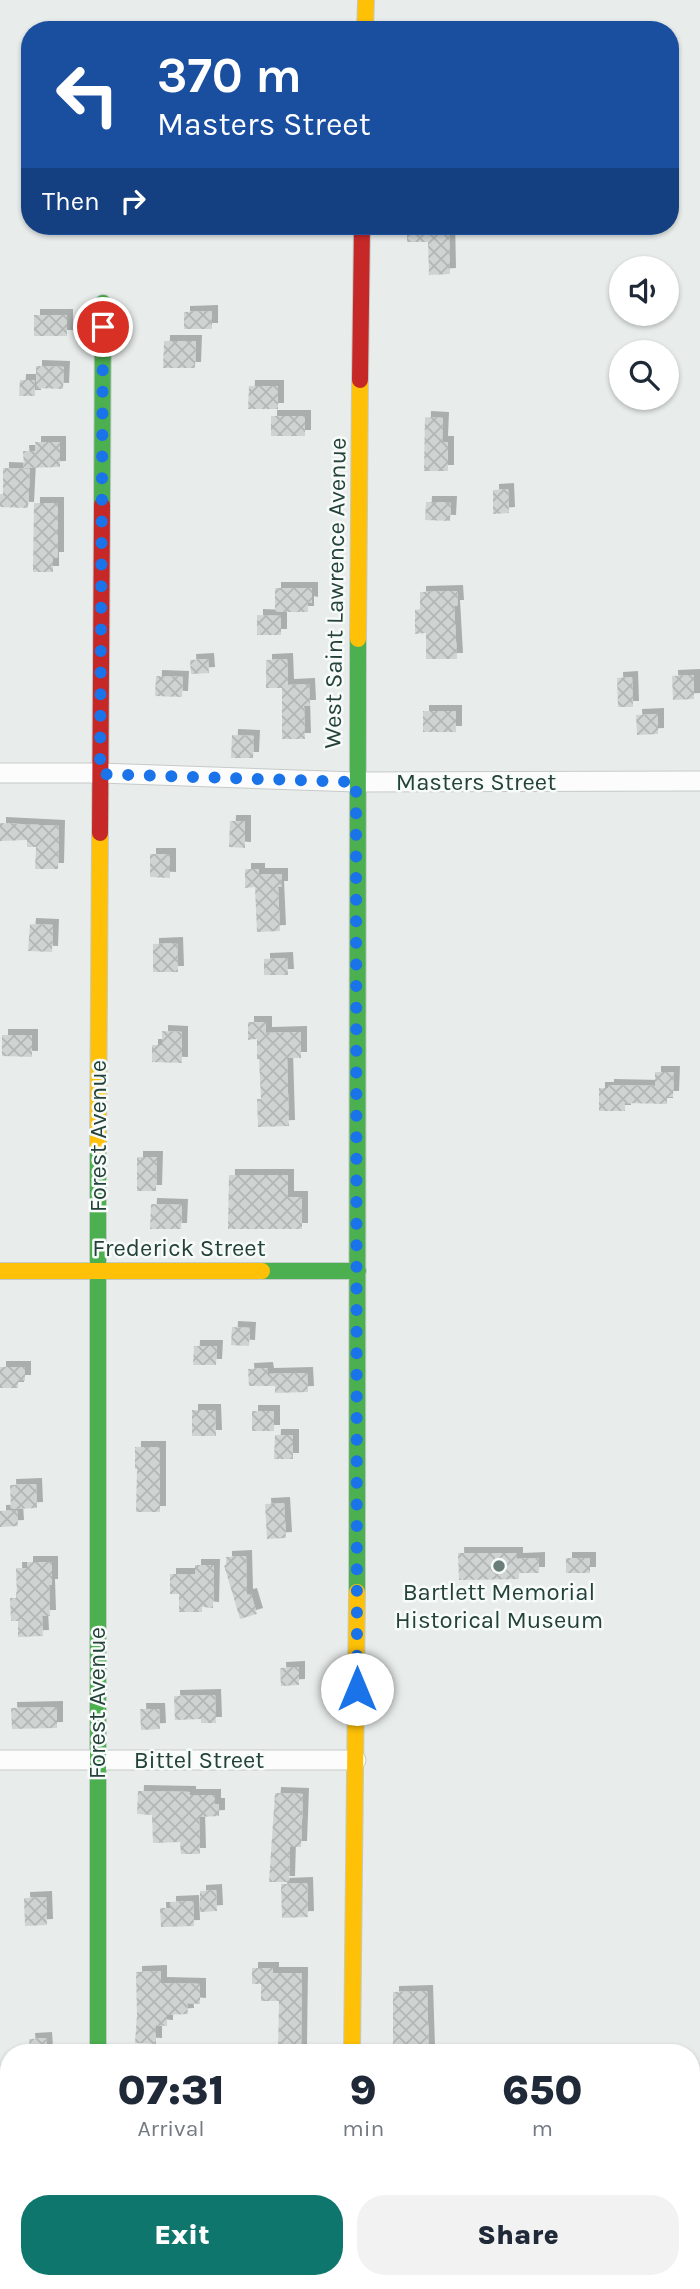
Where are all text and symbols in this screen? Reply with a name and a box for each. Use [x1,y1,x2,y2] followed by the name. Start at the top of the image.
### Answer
[157,47,302,104] text: 370 m
[42,49,133,140] icon: left
[157,106,371,143] text: Masters Street
[114,182,152,220] icon: right
[42,186,100,217] text: Then
[609,256,679,410] map controls
[609,256,679,326] button: sound
[73,297,133,357] pin
[84,308,122,346] icon: arrive
[609,340,679,410] button: search
[318,437,352,749] street label: West Saint Lawrence Avenue
[396,768,556,796] street label: Masters Street
[84,1060,112,1212] street label: Forest Avenue
[92,1234,266,1262] street label: Frederick Street
[491,1558,507,1574] marker: Bartlett Memorial Historical Museum
[395,1578,603,1634] place label: Bartlett Memorial Historical Museum
[83,1627,111,1779] street label: Forest Avenue
[320,1652,394,1726] position arrow
[134,1746,264,1774] street label: Bittel Street
[118,2065,225,2115] text: 07:31
[350,2065,377,2115] text: 9
[502,2065,582,2115] text: 650
[137,2115,205,2142] text: Arrival
[342,2115,384,2142] text: min
[531,2115,553,2142] text: m
[21,2195,343,2275] button: Exit
[357,2195,679,2275] button: Share

